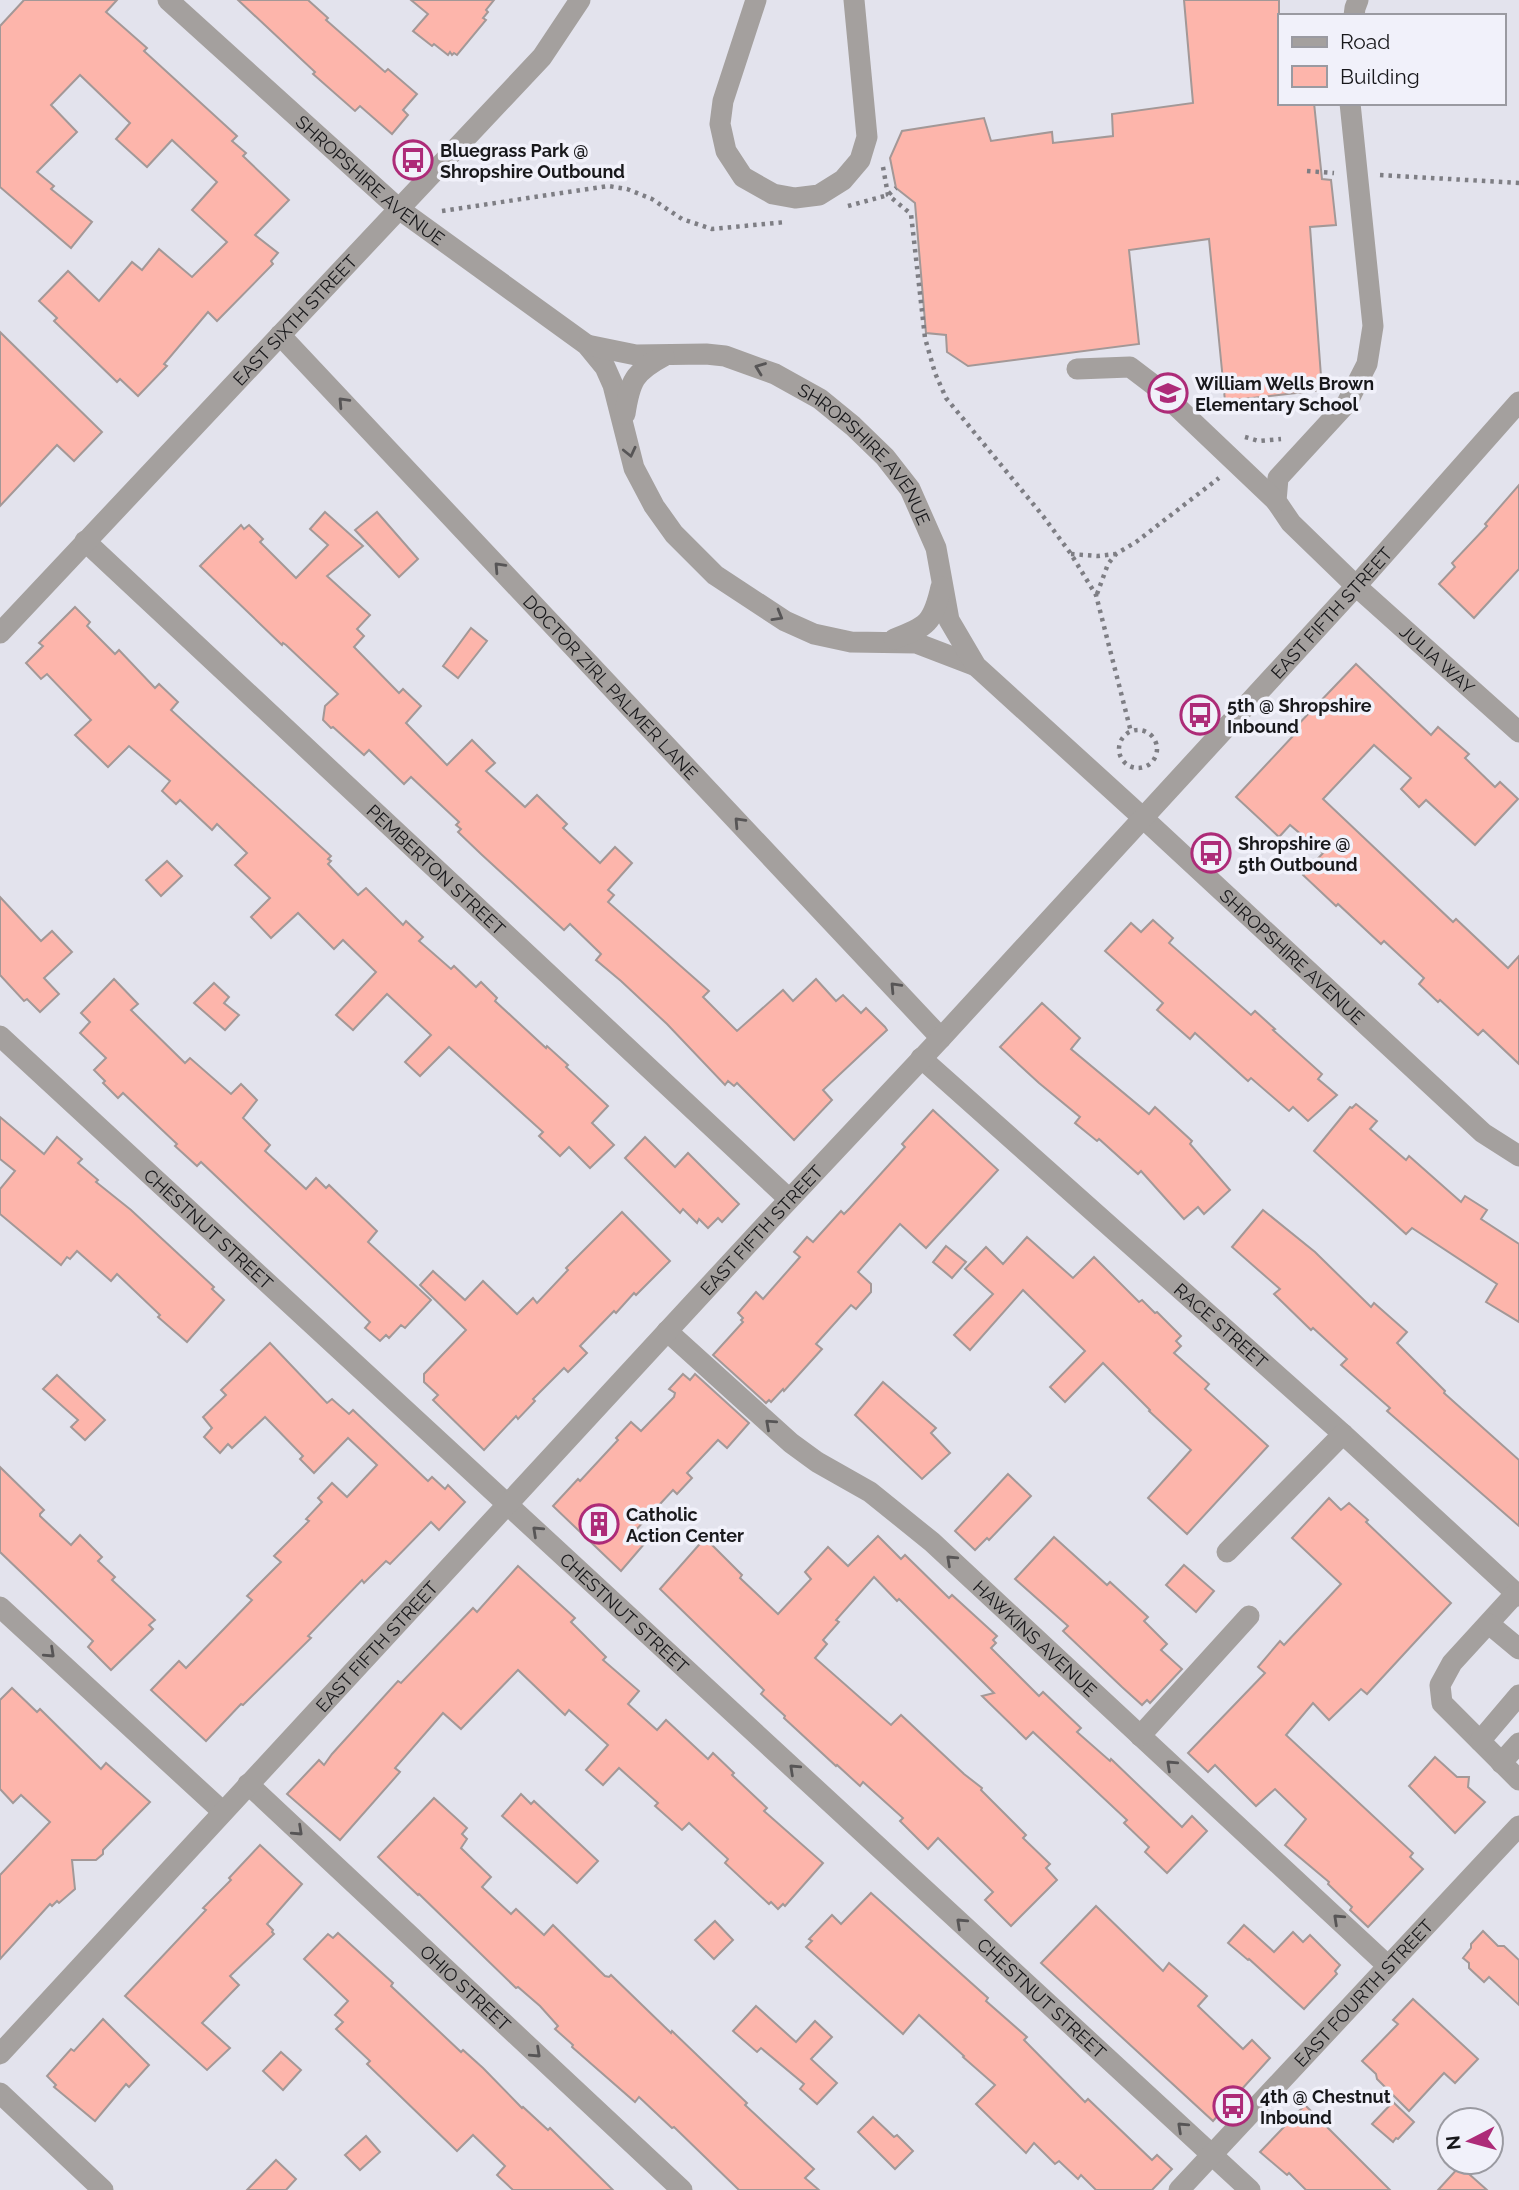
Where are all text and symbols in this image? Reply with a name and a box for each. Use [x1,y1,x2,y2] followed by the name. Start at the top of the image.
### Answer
[1278,14,1505,105] legend
[1340,29,1390,54] text: Road
[1340,64,1420,89] text: Building
[292,111,449,249] street label: SHROPSHIRE AVENUE
[392,139,434,181] bus stop icon: Bluegrass Park @ Shropshire Outbound
[440,140,625,182] place label: Bluegrass Park @ Shropshire Outbound
[228,250,361,389] street label: EAST SIXTH STREET
[754,362,767,376] one-way arrow
[1147,372,1189,414] school or university icon: William Wells Brown Elementary School
[1195,373,1374,415] place label: William Wells Brown Elementary School
[795,379,935,528] street label: SHROPSHIRE AVENUE
[338,397,351,410] one-way arrow
[622,446,636,458] one-way arrow
[1266,543,1396,683] street label: EAST FIFTH STREET
[494,562,507,575] one-way arrow
[519,590,702,783] street label: DOCTOR ZIRL PALMER LANE
[771,608,784,621] one-way arrow
[1396,620,1479,698] street label: JULIA WAY
[1179,694,1221,736] bus stop icon: 5th @ Shropshire Inbound
[1227,695,1372,737] place label: 5th @ Shropshire Inbound
[363,800,510,939] street label: PEMBERTON STREET
[735,817,747,830] one-way arrow
[1190,832,1232,874] bus stop icon: Shropshire @ 5th Outbound
[1238,833,1358,875] place label: Shropshire @ 5th Outbound
[1216,884,1369,1028] street label: SHROPSHIRE AVENUE
[891,982,903,995] one-way arrow
[696,1160,827,1299] street label: EAST FIFTH STREET
[140,1164,277,1293] street label: CHESTNUT STREET
[1170,1278,1272,1372] street label: RACE STREET
[765,1419,778,1432] one-way arrow
[578,1503,620,1545] building icon: Catholic Action Center
[626,1504,744,1546] place label: Catholic Action Center
[532,1527,545,1539] one-way arrow
[556,1548,693,1677] street label: CHESTNUT STREET
[946,1555,959,1568] one-way arrow
[969,1576,1101,1701] street label: HAWKINS AVENUE
[311,1577,442,1716] street label: EAST FIFTH STREET
[42,1645,55,1657] one-way arrow
[1166,1761,1179,1773] one-way arrow
[789,1764,802,1777] one-way arrow
[290,1823,303,1835] one-way arrow
[1290,1915,1437,2071] street label: EAST FOURTH STREET
[1333,1915,1346,1928] one-way arrow
[956,1919,969,1931] one-way arrow
[973,1933,1111,2062] street label: CHESTNUT STREET
[416,1940,515,2035] street label: OHIO STREET
[528,2045,541,2058] one-way arrow
[1212,2085,1254,2127] bus stop icon: 4th @ Chestnut Inbound
[1260,2086,1391,2128] place label: 4th @ Chestnut Inbound
[1435,2106,1505,2176] north arrow
[1177,2123,1190,2136] one-way arrow
[1441,2134,1465,2151] text: N

